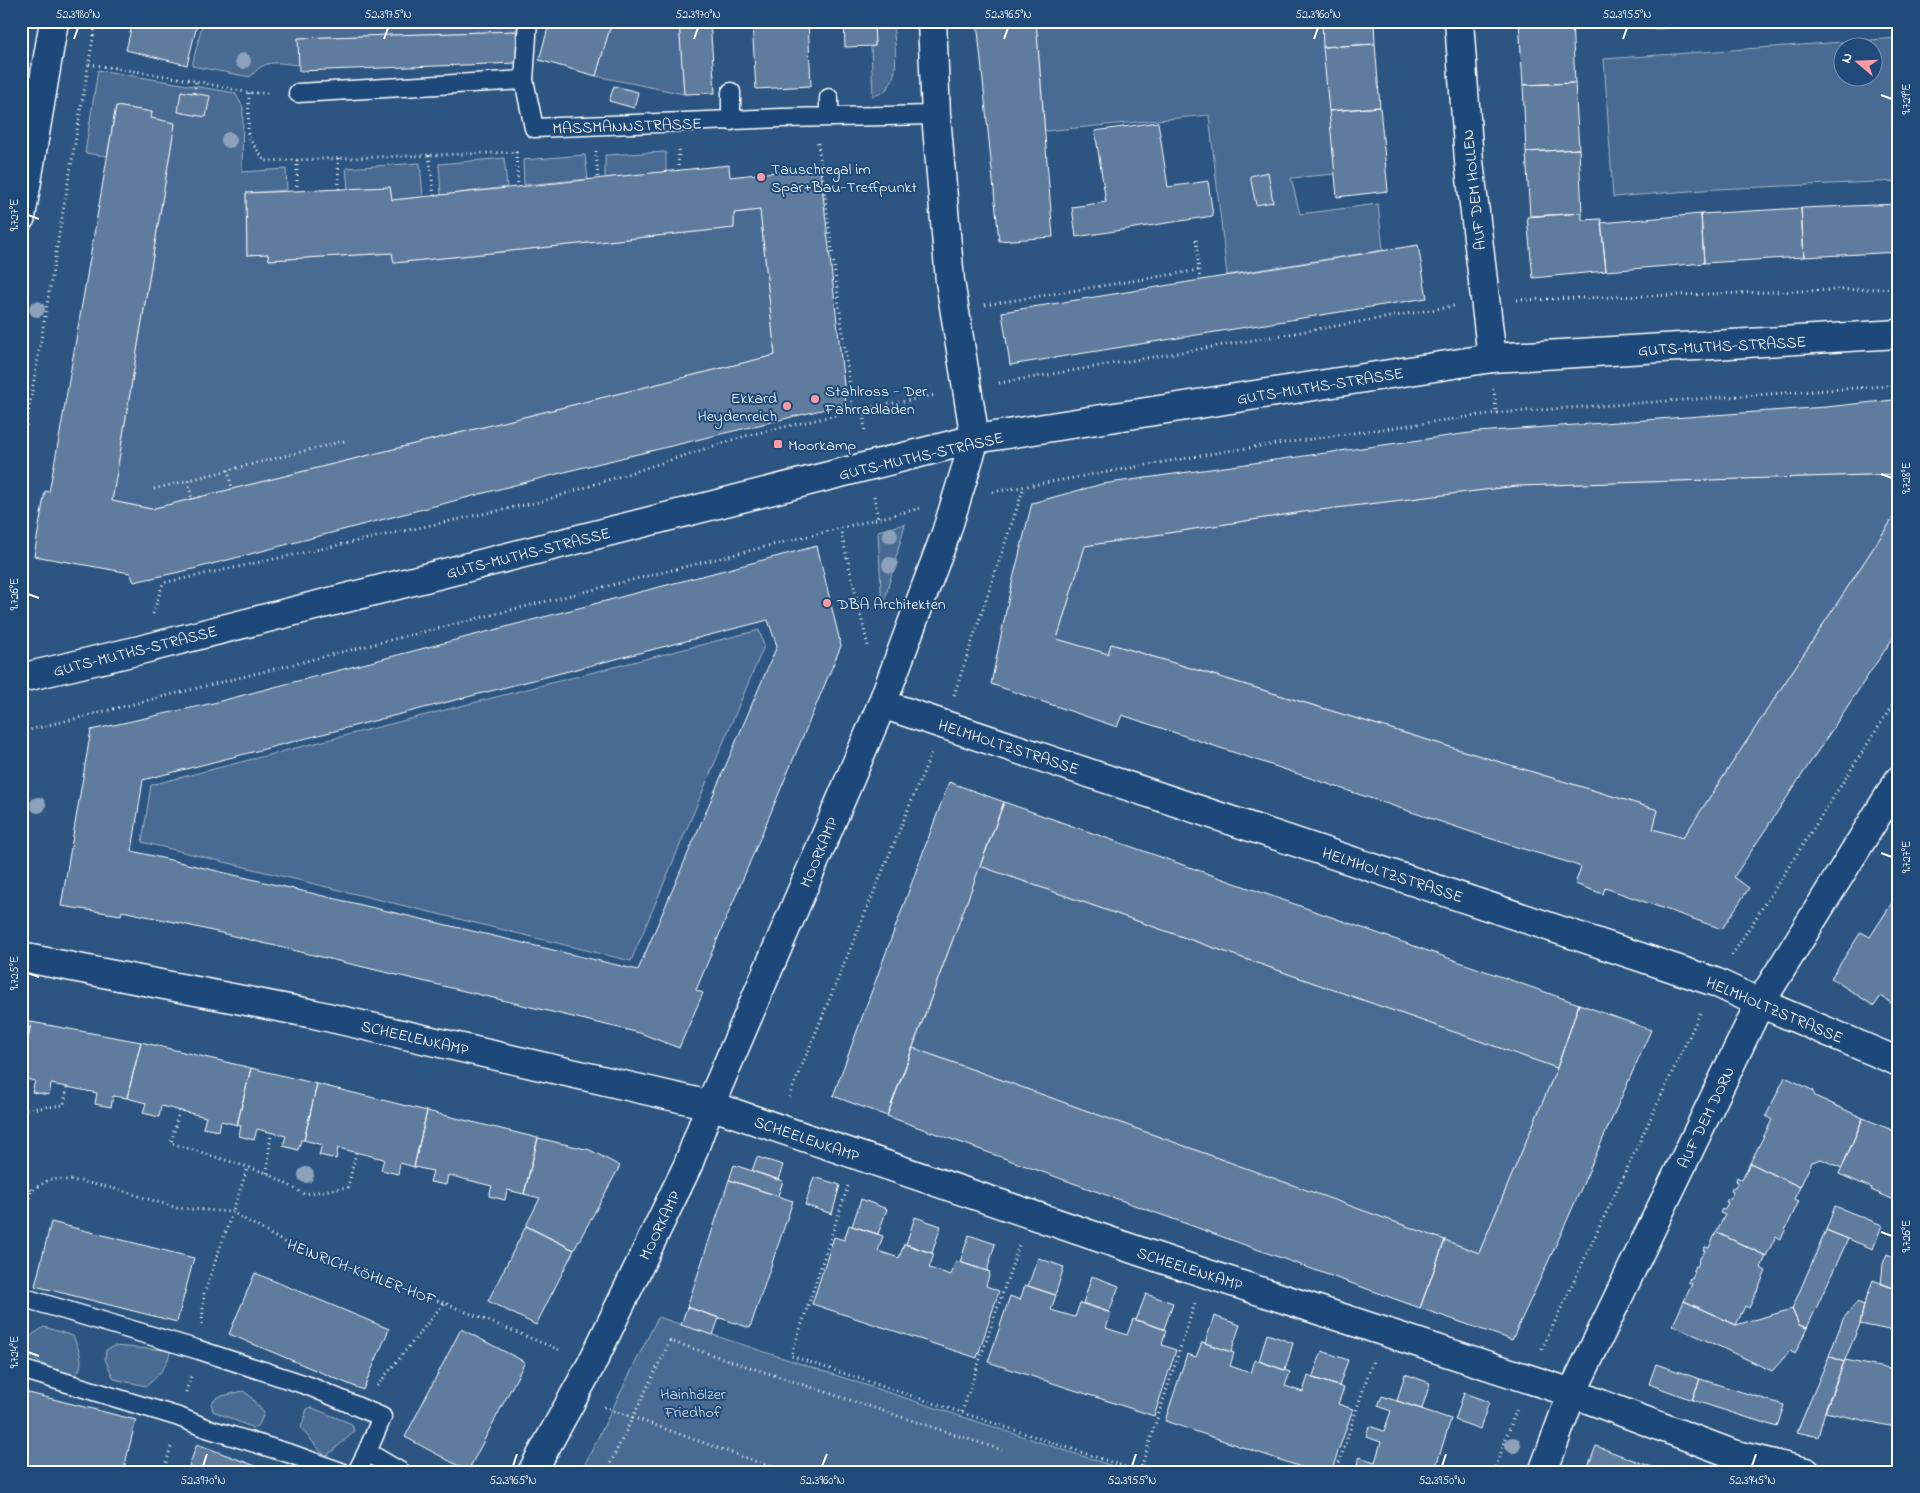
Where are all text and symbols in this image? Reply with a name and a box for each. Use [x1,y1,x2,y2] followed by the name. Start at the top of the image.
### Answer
[56,6,100,24] text: 52.3980°N
[365,6,411,24] text: 52.3975°N
[675,6,721,24] text: 52.3970°N
[984,6,1032,24] text: 52.3965°N
[1295,6,1341,24] text: 52.3960°N
[1603,6,1651,24] text: 52.3955°N
[1832,38,1882,88] north arrow
[1836,50,1859,66] text: N
[1898,83,1916,115] text: 9.729°E
[552,112,702,142] street label: MASSMANNSTRASSE
[1457,128,1493,252] street label: AUF DEM HOLLEN
[771,158,918,200] place label: Tauschregal im Spar+Bau-Treffpunkt
[755,171,767,183] marker: Tauschregal im Spar+Bau-Treffpunkt
[6,199,24,231] text: 9.727°E
[1637,331,1807,363] street label: GUTS-MUTHS-STRASSE
[1235,362,1405,412] street label: GUTS-MUTHS-STRASSE
[824,380,927,422] place label: Stahlross - Der Fahrradladen
[697,387,777,429] place label: Ekkard Heydenreich
[809,393,821,405] marker: Stahlross - Der Fahrradladen
[781,400,793,412] marker: Ekkard Heydenreich
[837,426,1006,488] street label: GUTS-MUTHS-STRASSE
[788,434,856,458] place label: Moorkamp
[772,438,784,450] marker: Moorkamp
[1898,462,1916,494] text: 9.728°E
[444,522,613,586] street label: GUTS-MUTHS-STRASSE
[6,578,24,610] text: 9.726°E
[836,593,946,617] place label: DBA Architekten
[821,597,833,609] marker: DBA Architekten
[51,620,220,684] street label: GUTS-MUTHS-STRASSE
[935,714,1082,782] street label: HELMHOLTZSTRASSE
[794,813,846,892] street label: MOORKAMP
[1898,841,1916,873] text: 9.727°E
[1319,842,1466,910] street label: HELMHOLTZSTRASSE
[6,956,24,990] text: 9.725°E
[1702,971,1847,1051] street label: HELMHOLTZSTRASSE
[358,1015,471,1063] street label: SCHEELENKAMP
[1672,1063,1742,1173] street label: AUF DEM DORN
[751,1111,863,1169] street label: SCHEELENKAMP
[634,1187,688,1265] street label: MOORKAMP
[1898,1220,1916,1252] text: 9.726°E
[283,1233,440,1313] street label: HEINRICH-KÖHLER-HOF
[1133,1242,1246,1298] street label: SCHEELENKAMP
[6,1336,24,1368] text: 9.724°E
[660,1383,726,1425] park label: Hainhölzer Friedhof
[180,1472,226,1490] text: 52.3970°N
[489,1472,537,1490] text: 52.3965°N
[799,1472,845,1490] text: 52.3960°N
[1108,1472,1156,1490] text: 52.3955°N
[1418,1472,1466,1490] text: 52.3950°N
[1729,1472,1775,1490] text: 52.3945°N

